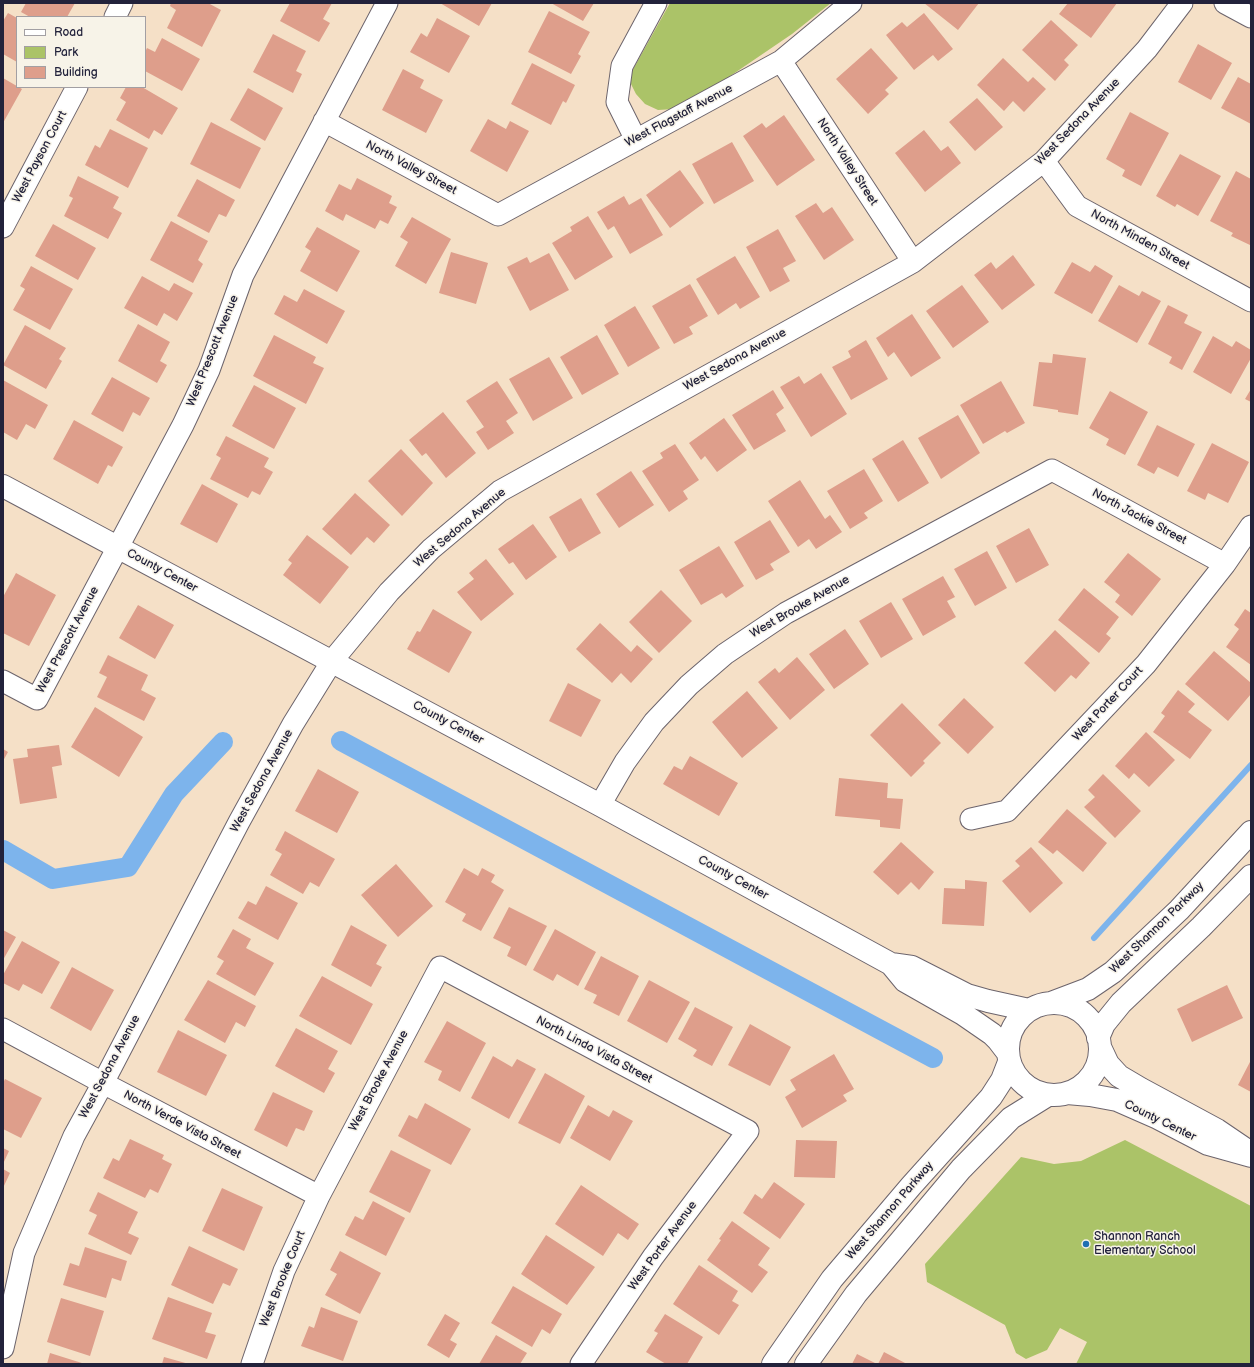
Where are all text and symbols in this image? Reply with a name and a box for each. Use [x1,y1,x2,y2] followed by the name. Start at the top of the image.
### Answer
[16,16,146,88] legend
[54,25,83,40] text: Road
[54,45,78,60] text: Park
[54,65,98,80] text: Building
[1033,75,1123,169] street label: West Sedona Avenue
[623,82,735,150] street label: West Flagstaff Avenue
[10,108,70,206] street label: West Payson Court
[813,116,881,208] street label: North Valley Street
[363,138,459,198] street label: North Valley Street
[1088,207,1192,273] street label: North Minden Street
[184,293,242,409] street label: West Prescott Avenue
[681,326,789,394] street label: West Sedona Avenue
[411,485,509,571] street label: West Sedona Avenue
[1089,486,1189,548] street label: North Jackie Street
[124,546,200,596] street label: County Center
[748,573,852,641] street label: West Brooke Avenue
[34,584,102,696] street label: West Prescott Avenue
[1070,664,1146,744] street label: West Porter Court
[410,698,486,748] street label: County Center
[228,727,296,835] street label: West Sedona Avenue
[695,853,771,903] street label: County Center
[1107,879,1207,977] street label: West Shannon Parkway
[77,1013,143,1121] street label: West Sedona Avenue
[533,1013,655,1087] street label: North Linda Vista Street
[346,1028,412,1134] street label: West Brooke Avenue
[121,1088,243,1162] street label: North Verde Vista Street
[1122,1097,1198,1145] street label: County Center
[843,1159,937,1263] street label: West Shannon Parkway
[626,1199,700,1293] street label: West Porter Avenue
[257,1229,309,1329] street label: West Brooke Court
[1094,1230,1196,1258] place label: Shannon Ranch Elementary School
[1081,1239,1091,1249] marker: Shannon Ranch Elementary School

